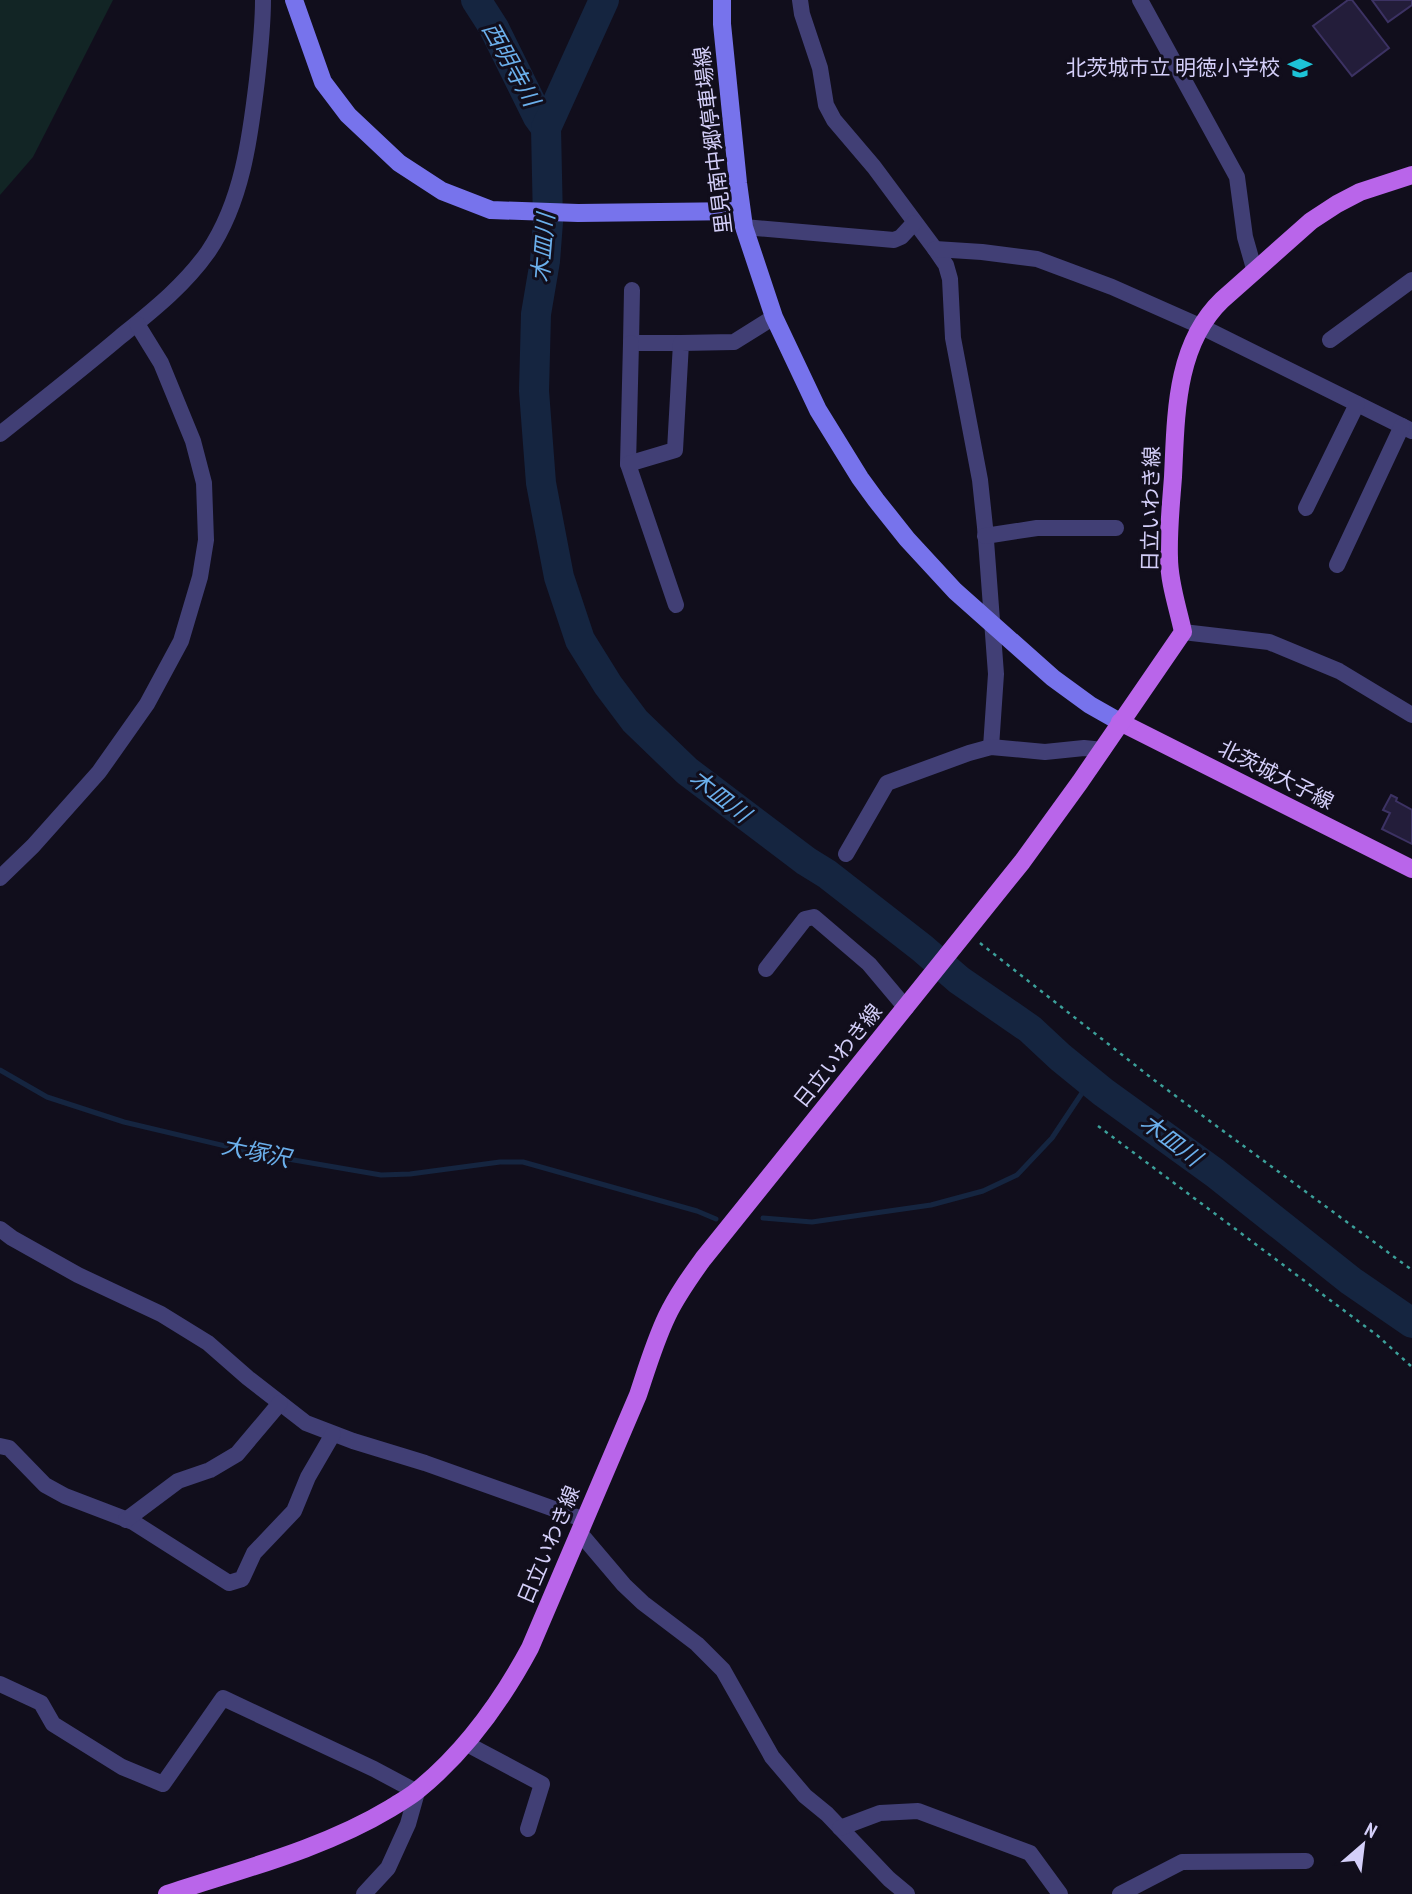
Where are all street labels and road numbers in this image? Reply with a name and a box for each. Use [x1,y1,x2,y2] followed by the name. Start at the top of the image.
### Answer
[688,45,737,236] street label: 里見南中郷停車場線
[1136,446,1165,572] street label: 日立いわき線
[1214,734,1338,815] street label: 北茨城大子線
[787,998,888,1113] street label: 日立いわき線
[511,1482,586,1608] street label: 日立いわき線

